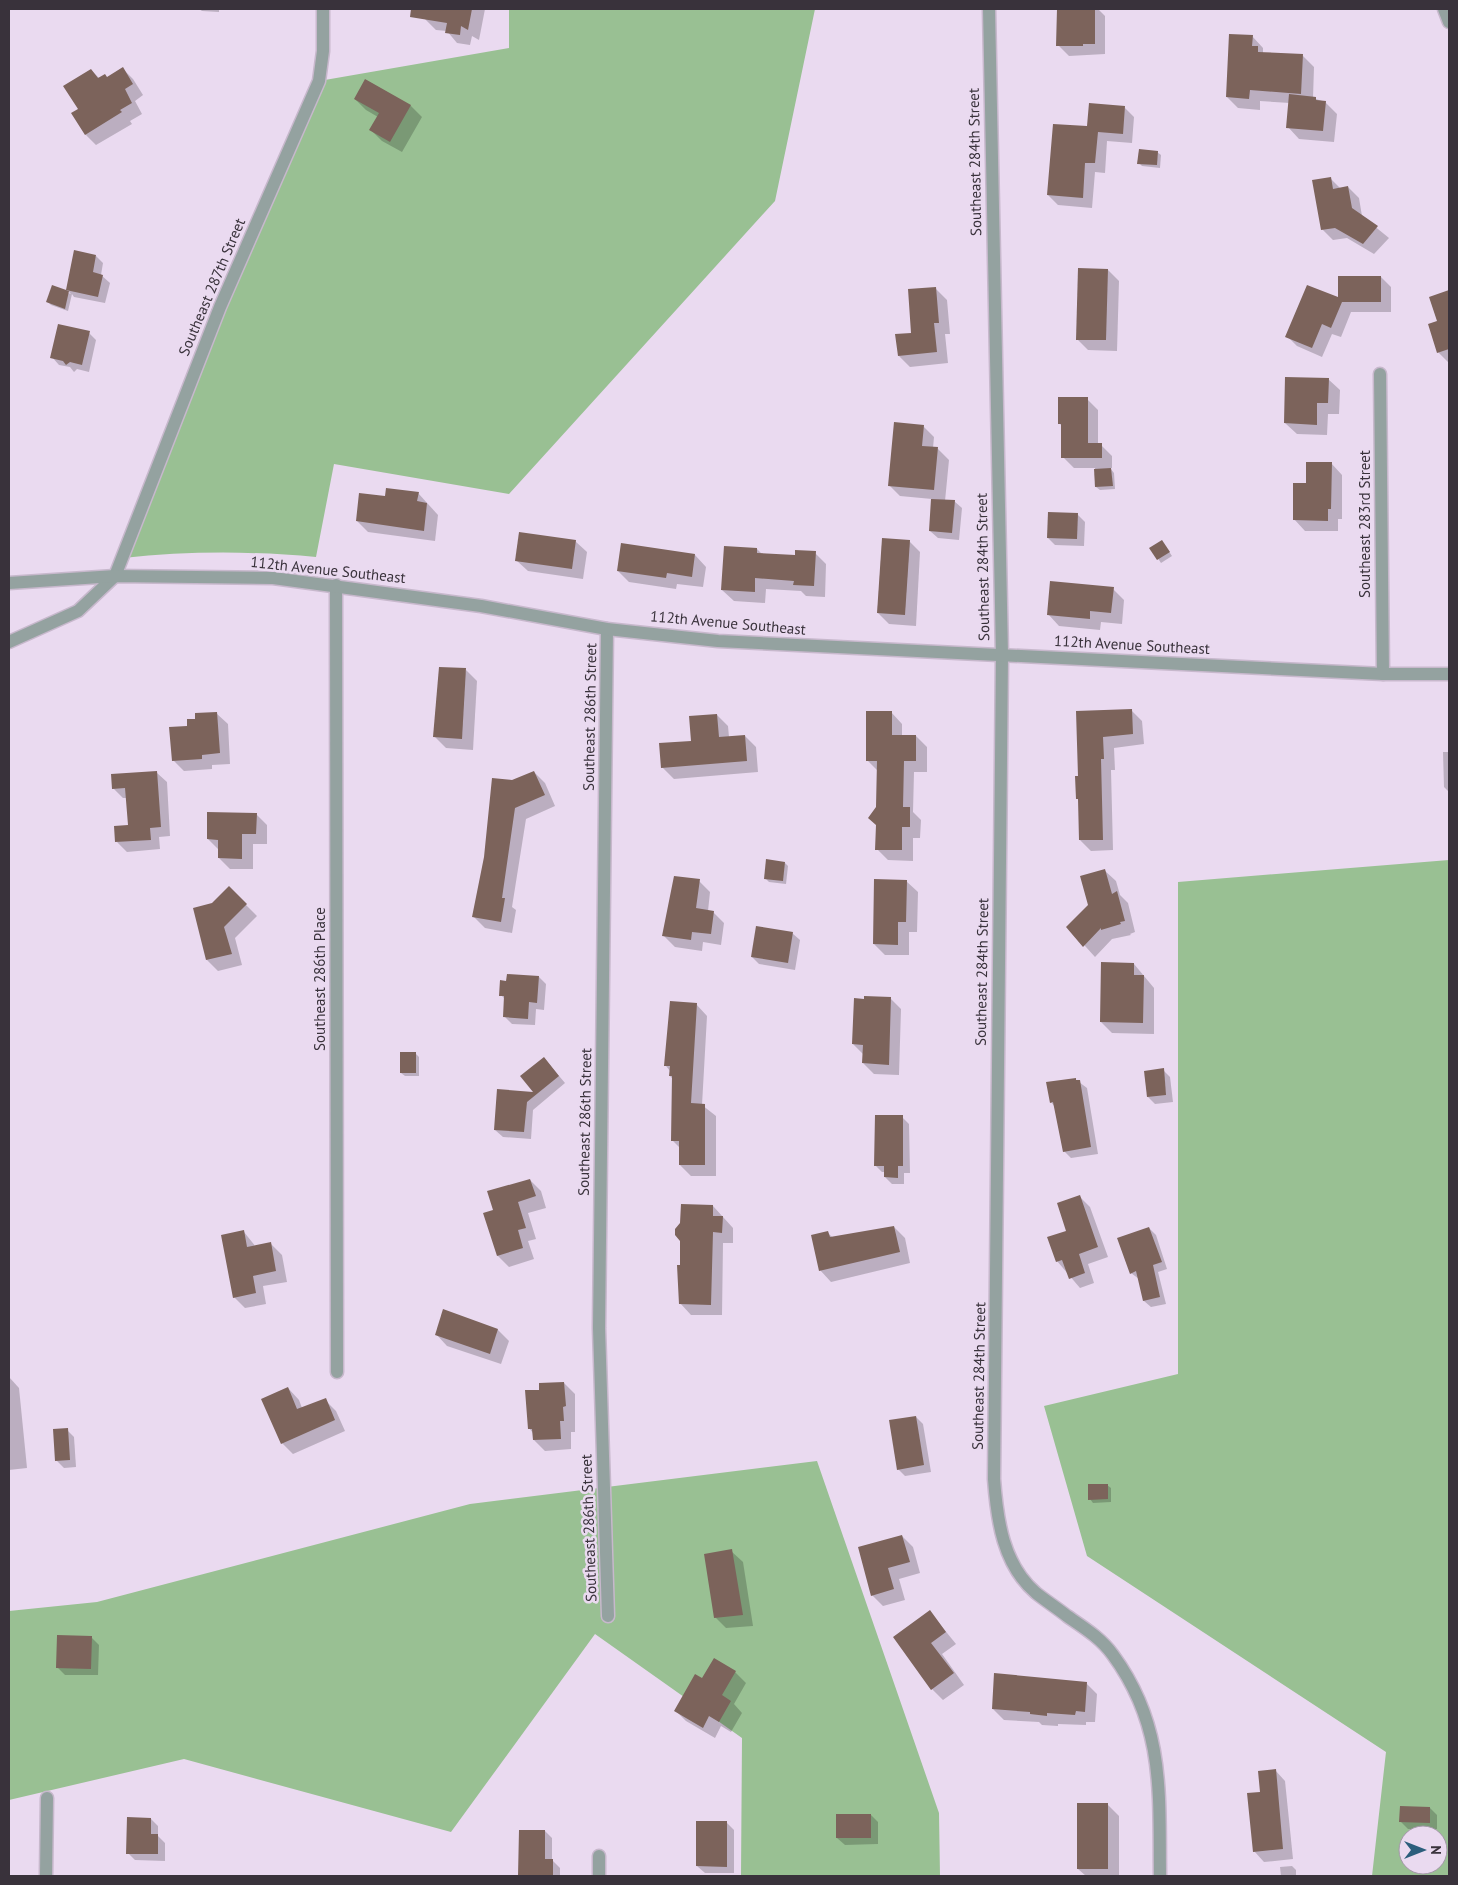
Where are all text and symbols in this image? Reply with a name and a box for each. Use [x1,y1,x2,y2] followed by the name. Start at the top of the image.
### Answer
[964,88,985,236] street label: Southeast 284th Street
[174,215,249,358] street label: Southeast 287th Street
[1355,450,1374,598] street label: Southeast 283rd Street
[972,493,993,641] street label: Southeast 284th Street
[249,552,407,587] street label: 112th Avenue Southeast
[649,606,807,639] street label: 112th Avenue Southeast
[1054,631,1210,658] street label: 112th Avenue Southeast
[579,643,600,791] street label: Southeast 286th Street
[971,898,992,1046] street label: Southeast 284th Street
[310,907,329,1051] street label: Southeast 286th Place
[574,1048,595,1196] street label: Southeast 286th Street
[968,1302,989,1450] street label: Southeast 284th Street
[576,1454,601,1602] street label: Southeast 286th Street
[1398,1825,1448,1875] north arrow
[1427,1845,1445,1855] text: N

